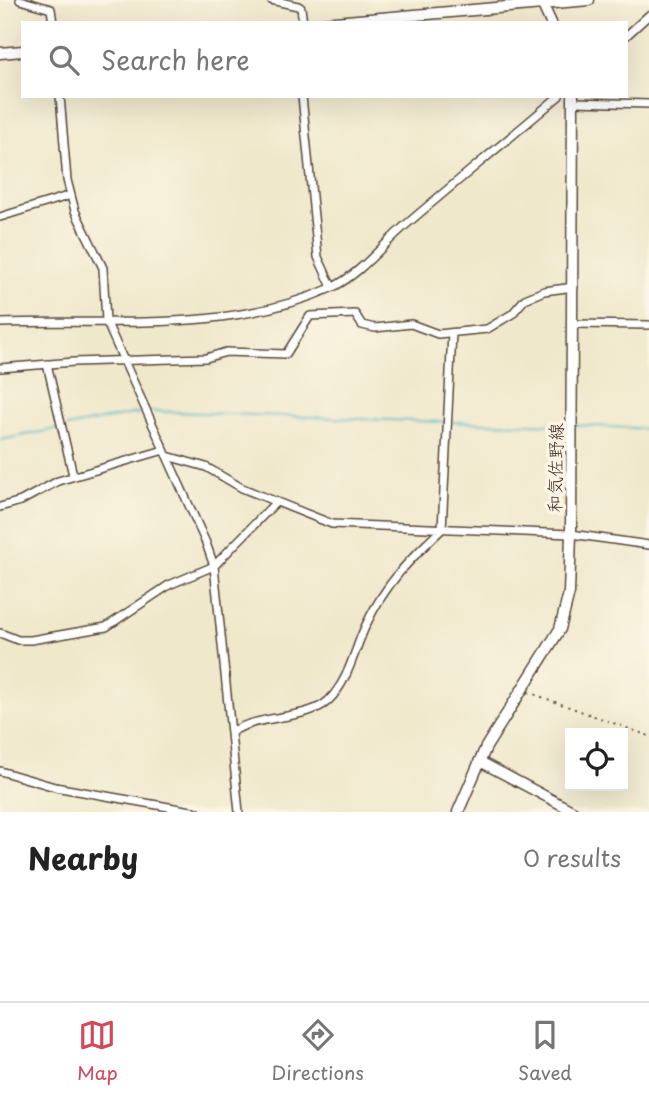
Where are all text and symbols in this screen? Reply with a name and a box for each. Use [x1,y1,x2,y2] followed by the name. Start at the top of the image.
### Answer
[21,21,628,98] search box
[101,40,250,79] text: Search here
[45,41,83,79] icon: search
[540,423,569,513] street label: 和気佐野線
[565,728,628,791] map controls
[565,728,628,791] button: locate
[28,835,138,880] text: Nearby
[523,840,621,875] text: 0 results
[77,1016,118,1086] tab: Map
[272,1016,364,1086] tab: Directions
[518,1016,572,1086] tab: Saved

